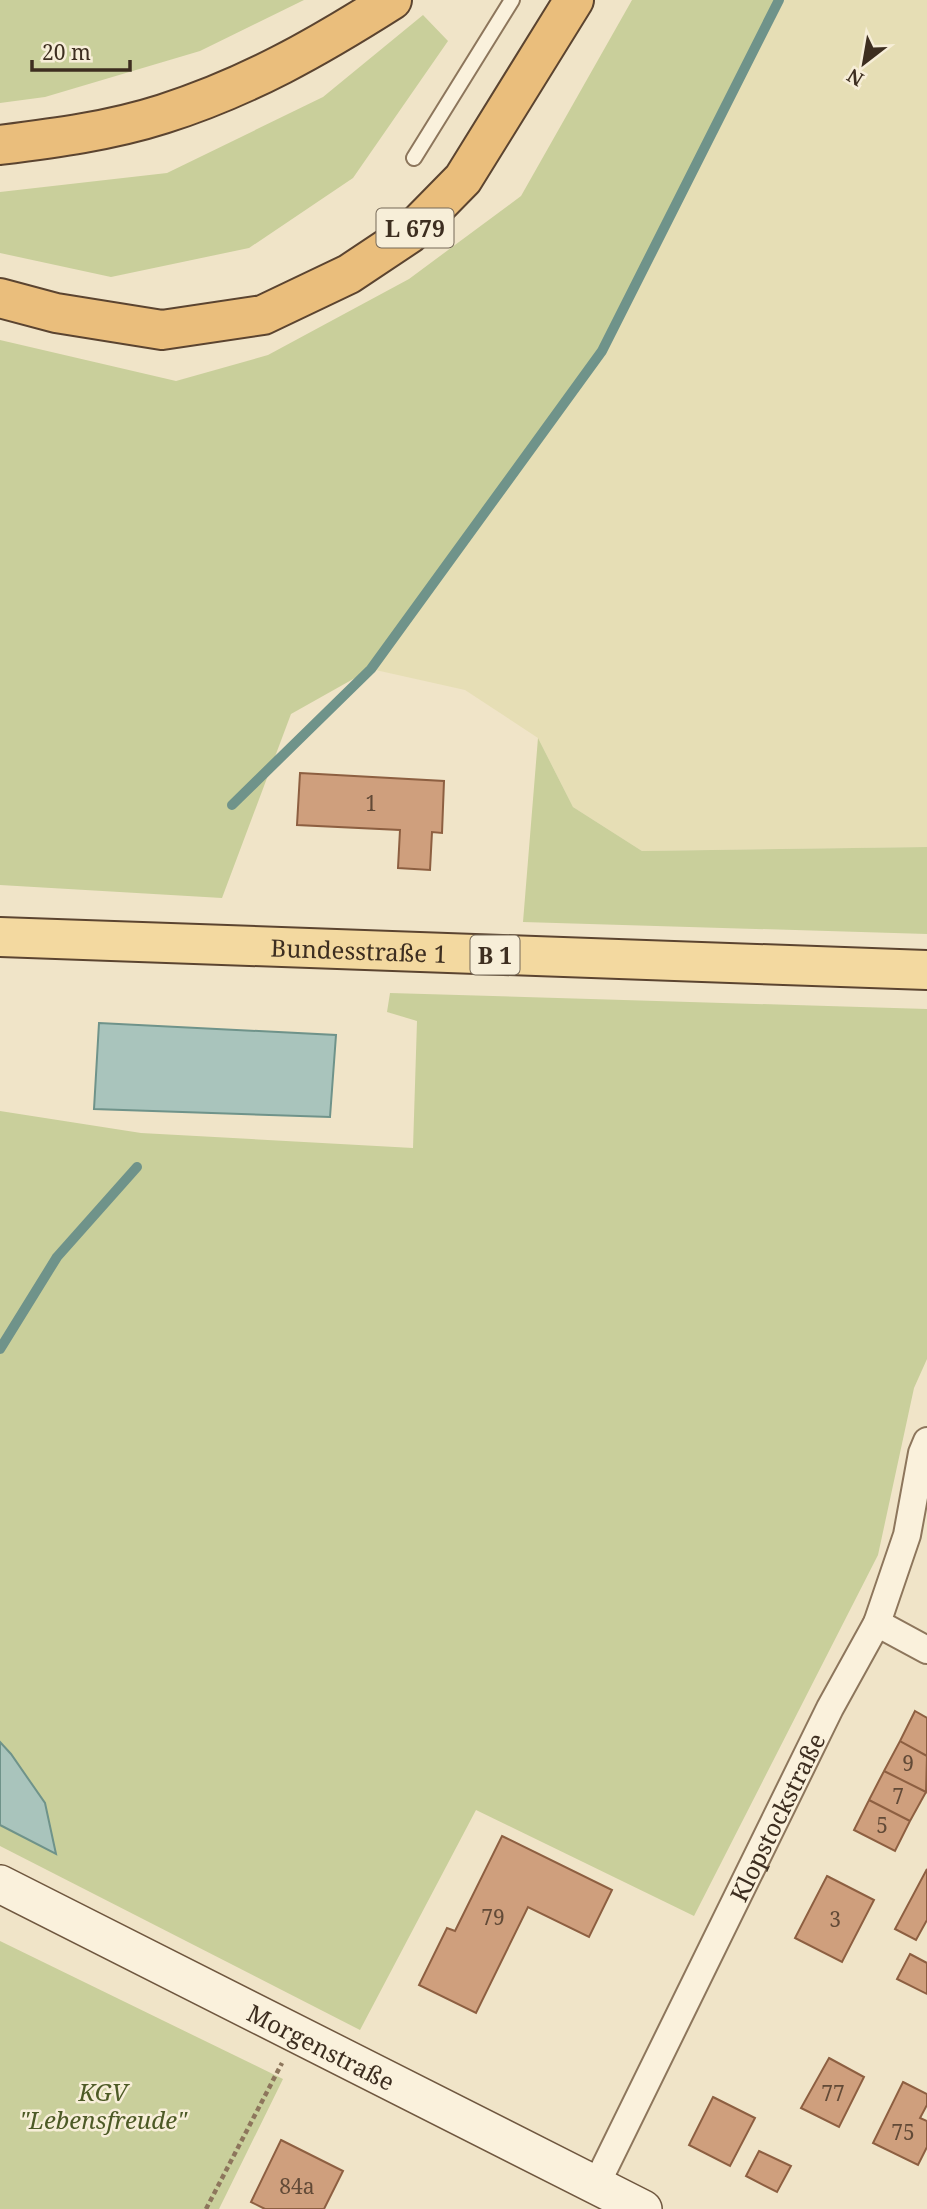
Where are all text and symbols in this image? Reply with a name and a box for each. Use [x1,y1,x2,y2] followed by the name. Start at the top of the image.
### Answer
[32,28,130,72] scale bar
[829,28,899,98] north arrow
[42,38,91,66] text: 20 m
[842,63,868,93] text: N
[376,208,453,247] road number: L 679
[365,789,377,817] house number: 1
[270,930,448,969] street label: Bundesstraße 1
[470,936,520,974] road number: B 1
[721,1727,832,1907] street label: Klopstockstraße
[902,1749,914,1777] house number: 9
[892,1782,904,1810] house number: 7
[876,1811,888,1839] house number: 5
[481,1903,505,1931] house number: 79
[829,1905,841,1933] house number: 3
[242,1995,401,2097] street label: Morgenstraße
[19,2075,188,2136] park label: KGV "Lebensfreude"
[821,2079,845,2107] house number: 77
[891,2118,915,2146] house number: 75
[279,2172,315,2200] house number: 84a

